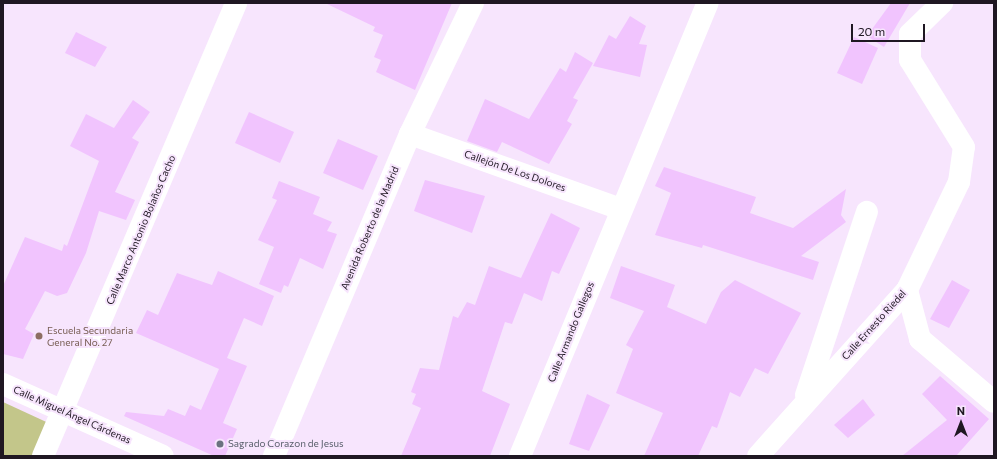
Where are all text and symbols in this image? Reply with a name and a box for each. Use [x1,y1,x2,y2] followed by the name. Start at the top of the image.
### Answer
[853,16,927,42] scale bar
[858,24,885,38] text: 20 m
[463,148,567,194] street label: Callejón De Los Dolores
[104,153,178,307] street label: Calle Marco Antonio Bolaños Cacho
[339,164,401,292] street label: Avenida Roberto de la Madrid
[545,280,597,384] street label: Calle Armando Gallegos
[839,288,909,362] street label: Calle Ernesto Riedel
[47,324,133,348] place label: Escuela Secundaria General No. 27
[34,331,44,341] marker: Escuela Secundaria General No. 27
[11,384,133,446] street label: Calle Miguel Ángel Cárdenas
[941,403,981,443] north arrow
[957,404,965,417] text: N
[228,438,344,450] place label: Sagrado Corazon de Jesus
[215,439,225,449] marker: Sagrado Corazon de Jesus

